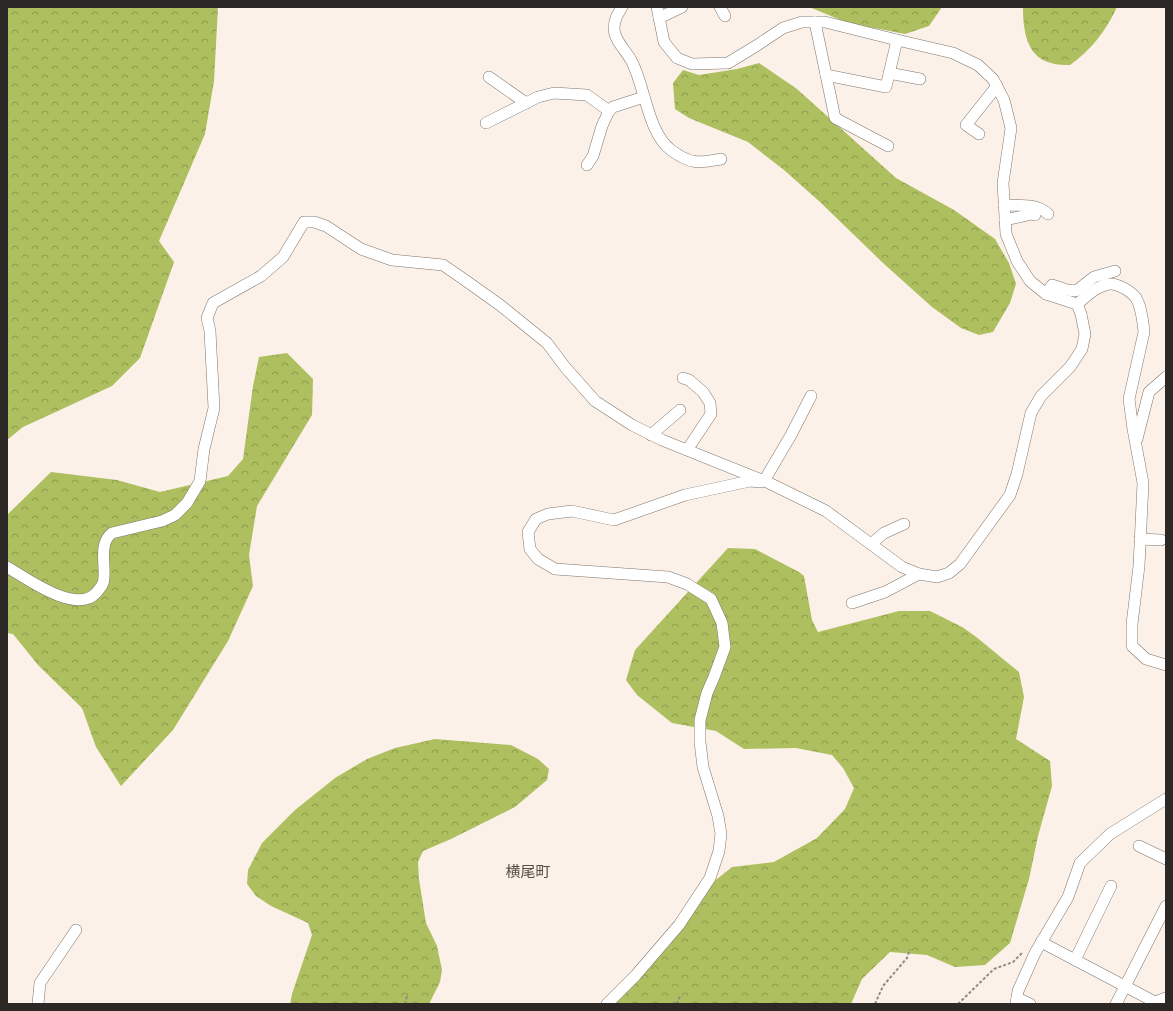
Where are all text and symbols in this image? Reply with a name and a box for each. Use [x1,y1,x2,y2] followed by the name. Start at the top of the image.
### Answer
[505,863,551,882] district label: 横尾町

